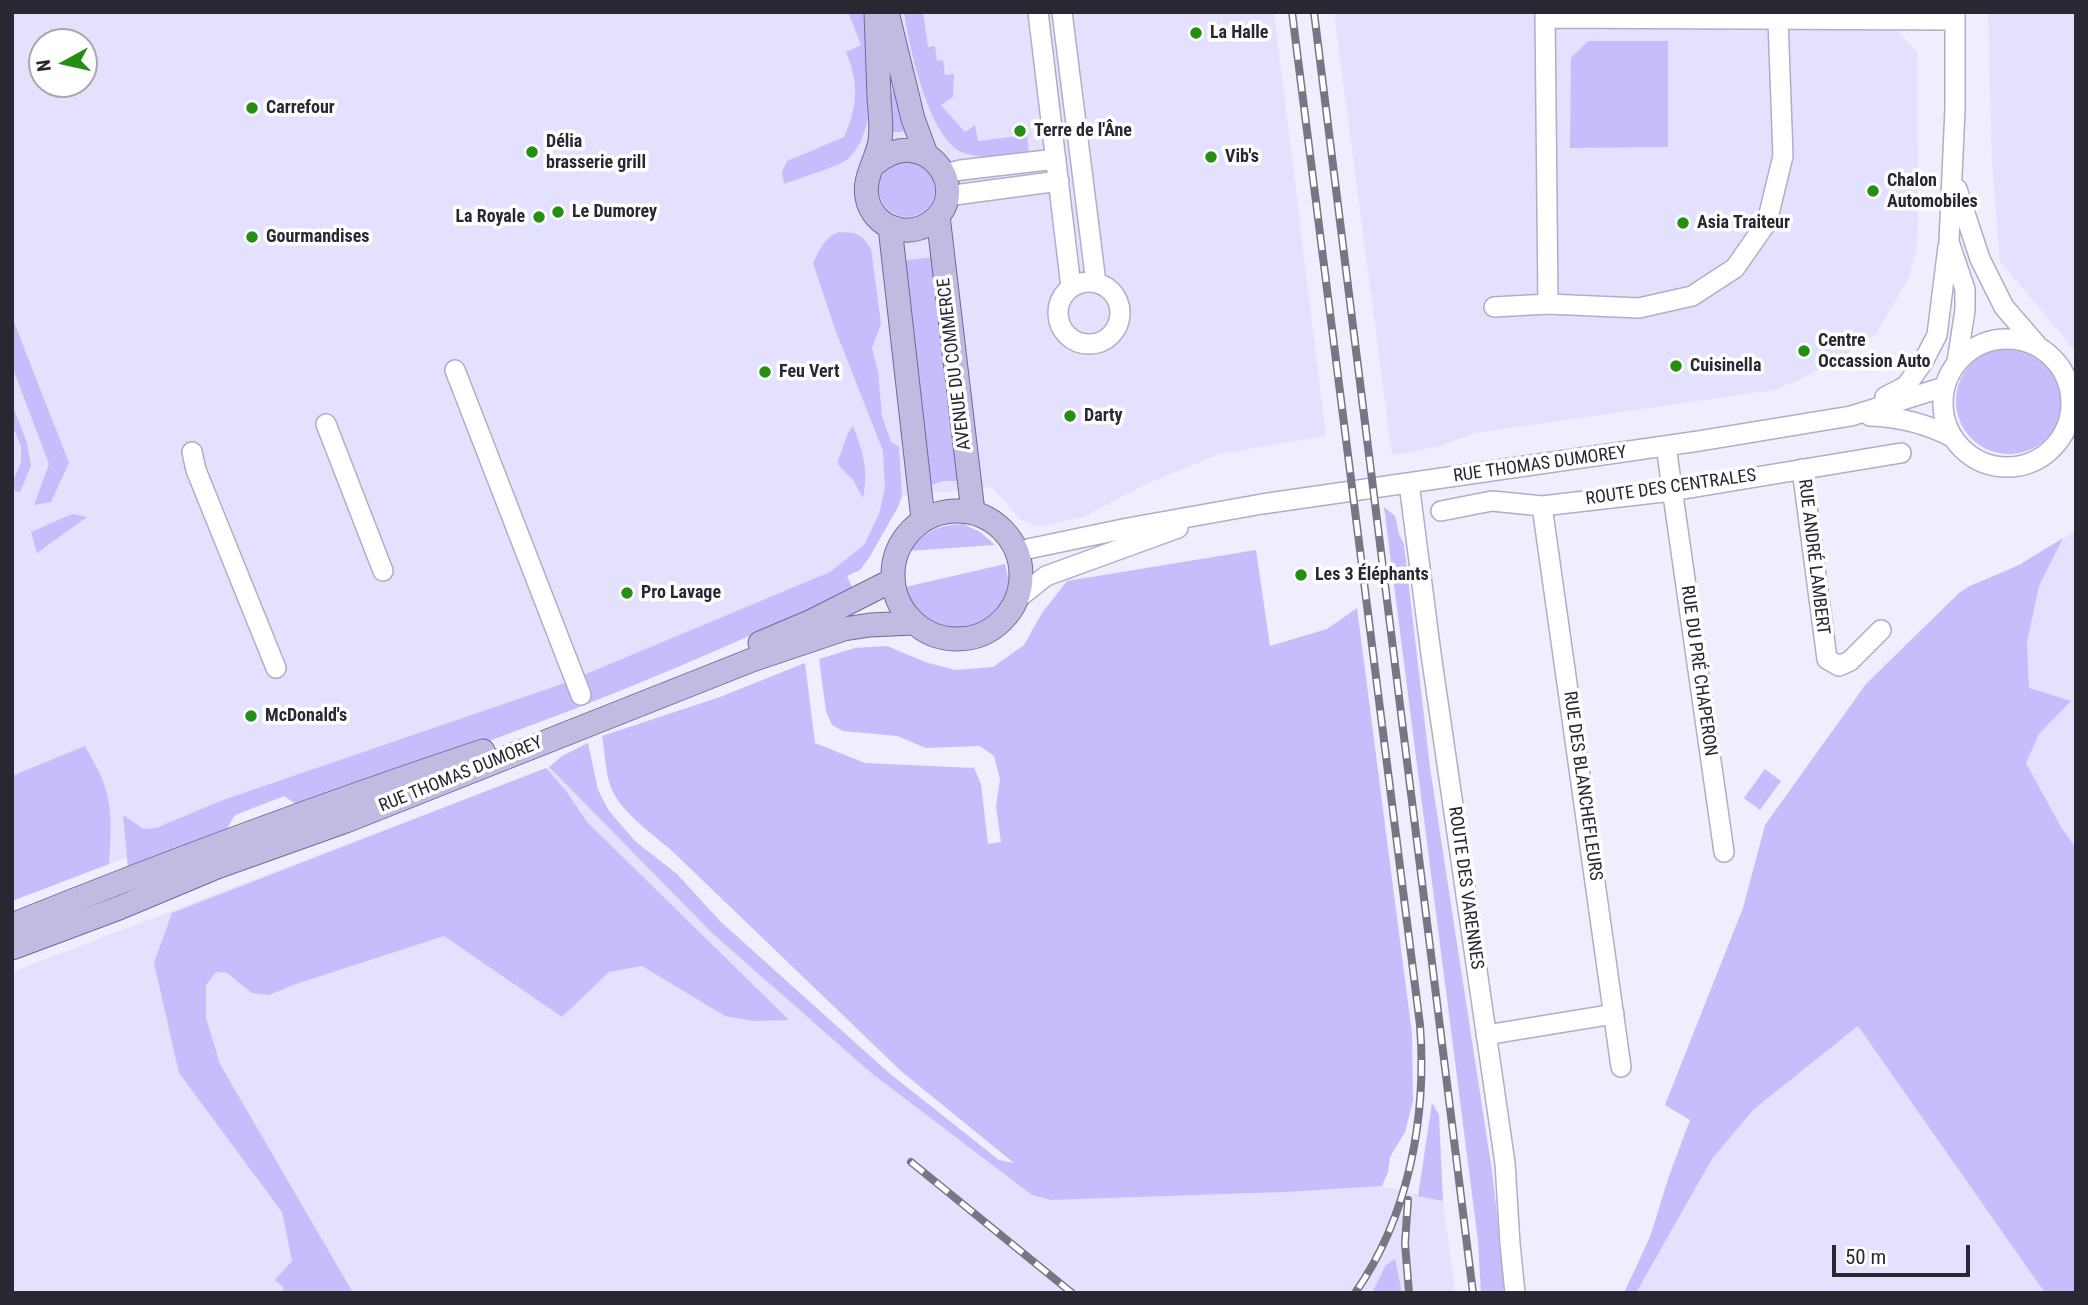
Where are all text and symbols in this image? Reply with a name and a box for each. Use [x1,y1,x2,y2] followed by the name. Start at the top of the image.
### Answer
[1210,22,1268,44] place label: La Halle
[1188,25,1204,41] marker: La Halle
[28,28,98,98] north arrow
[31,58,56,73] text: N
[266,97,335,119] place label: Carrefour
[244,100,260,116] marker: Carrefour
[1034,120,1132,142] place label: Terre de l'Âne
[1012,123,1028,139] marker: Terre de l'Âne
[546,131,646,174] place label: Délia brasserie grill
[524,144,540,160] marker: Délia brasserie grill
[1225,146,1259,168] place label: Vib's
[1203,149,1219,165] marker: Vib's
[1887,170,1978,212] place label: Chalon Automobiles
[1865,183,1881,199] marker: Chalon Automobiles
[572,201,657,223] place label: Le Dumorey
[550,204,566,220] marker: Le Dumorey
[455,206,525,228] place label: La Royale
[531,209,547,225] marker: La Royale
[1697,212,1790,234] place label: Asia Traiteur
[1675,215,1691,231] marker: Asia Traiteur
[266,226,369,248] place label: Gourmandises
[244,229,260,245] marker: Gourmandises
[934,277,976,451] street label: AVENUE DU COMMERCE
[1818,330,1930,372] place label: Centre Occassion Auto
[1796,343,1812,359] marker: Centre Occassion Auto
[1690,355,1761,377] place label: Cuisinella
[1668,358,1684,374] marker: Cuisinella
[779,361,840,383] place label: Feu Vert
[757,364,773,380] marker: Feu Vert
[1084,405,1123,427] place label: Darty
[1062,408,1078,424] marker: Darty
[1452,442,1628,488] street label: RUE THOMAS DUMOREY
[1584,465,1758,511] street label: ROUTE DES CENTRALES
[1793,478,1833,636] street label: RUE ANDRÉ LAMBERT
[1315,564,1429,586] place label: Les 3 Éléphants
[1293,567,1309,583] marker: Les 3 Éléphants
[641,582,721,604] place label: Pro Lavage
[1675,584,1721,758] street label: RUE DU PRÉ CHAPERON
[619,585,635,601] marker: Pro Lavage
[1558,690,1606,882] street label: RUE DES BLANCHEFLEURS
[265,705,347,727] place label: McDonald's
[243,708,259,724] marker: McDonald's
[376,732,546,818] street label: RUE THOMAS DUMOREY
[1443,805,1487,971] street label: ROUTE DES VARENNES
[1836,1232,1974,1276] scale bar
[1845,1245,1886,1269] text: 50 m

